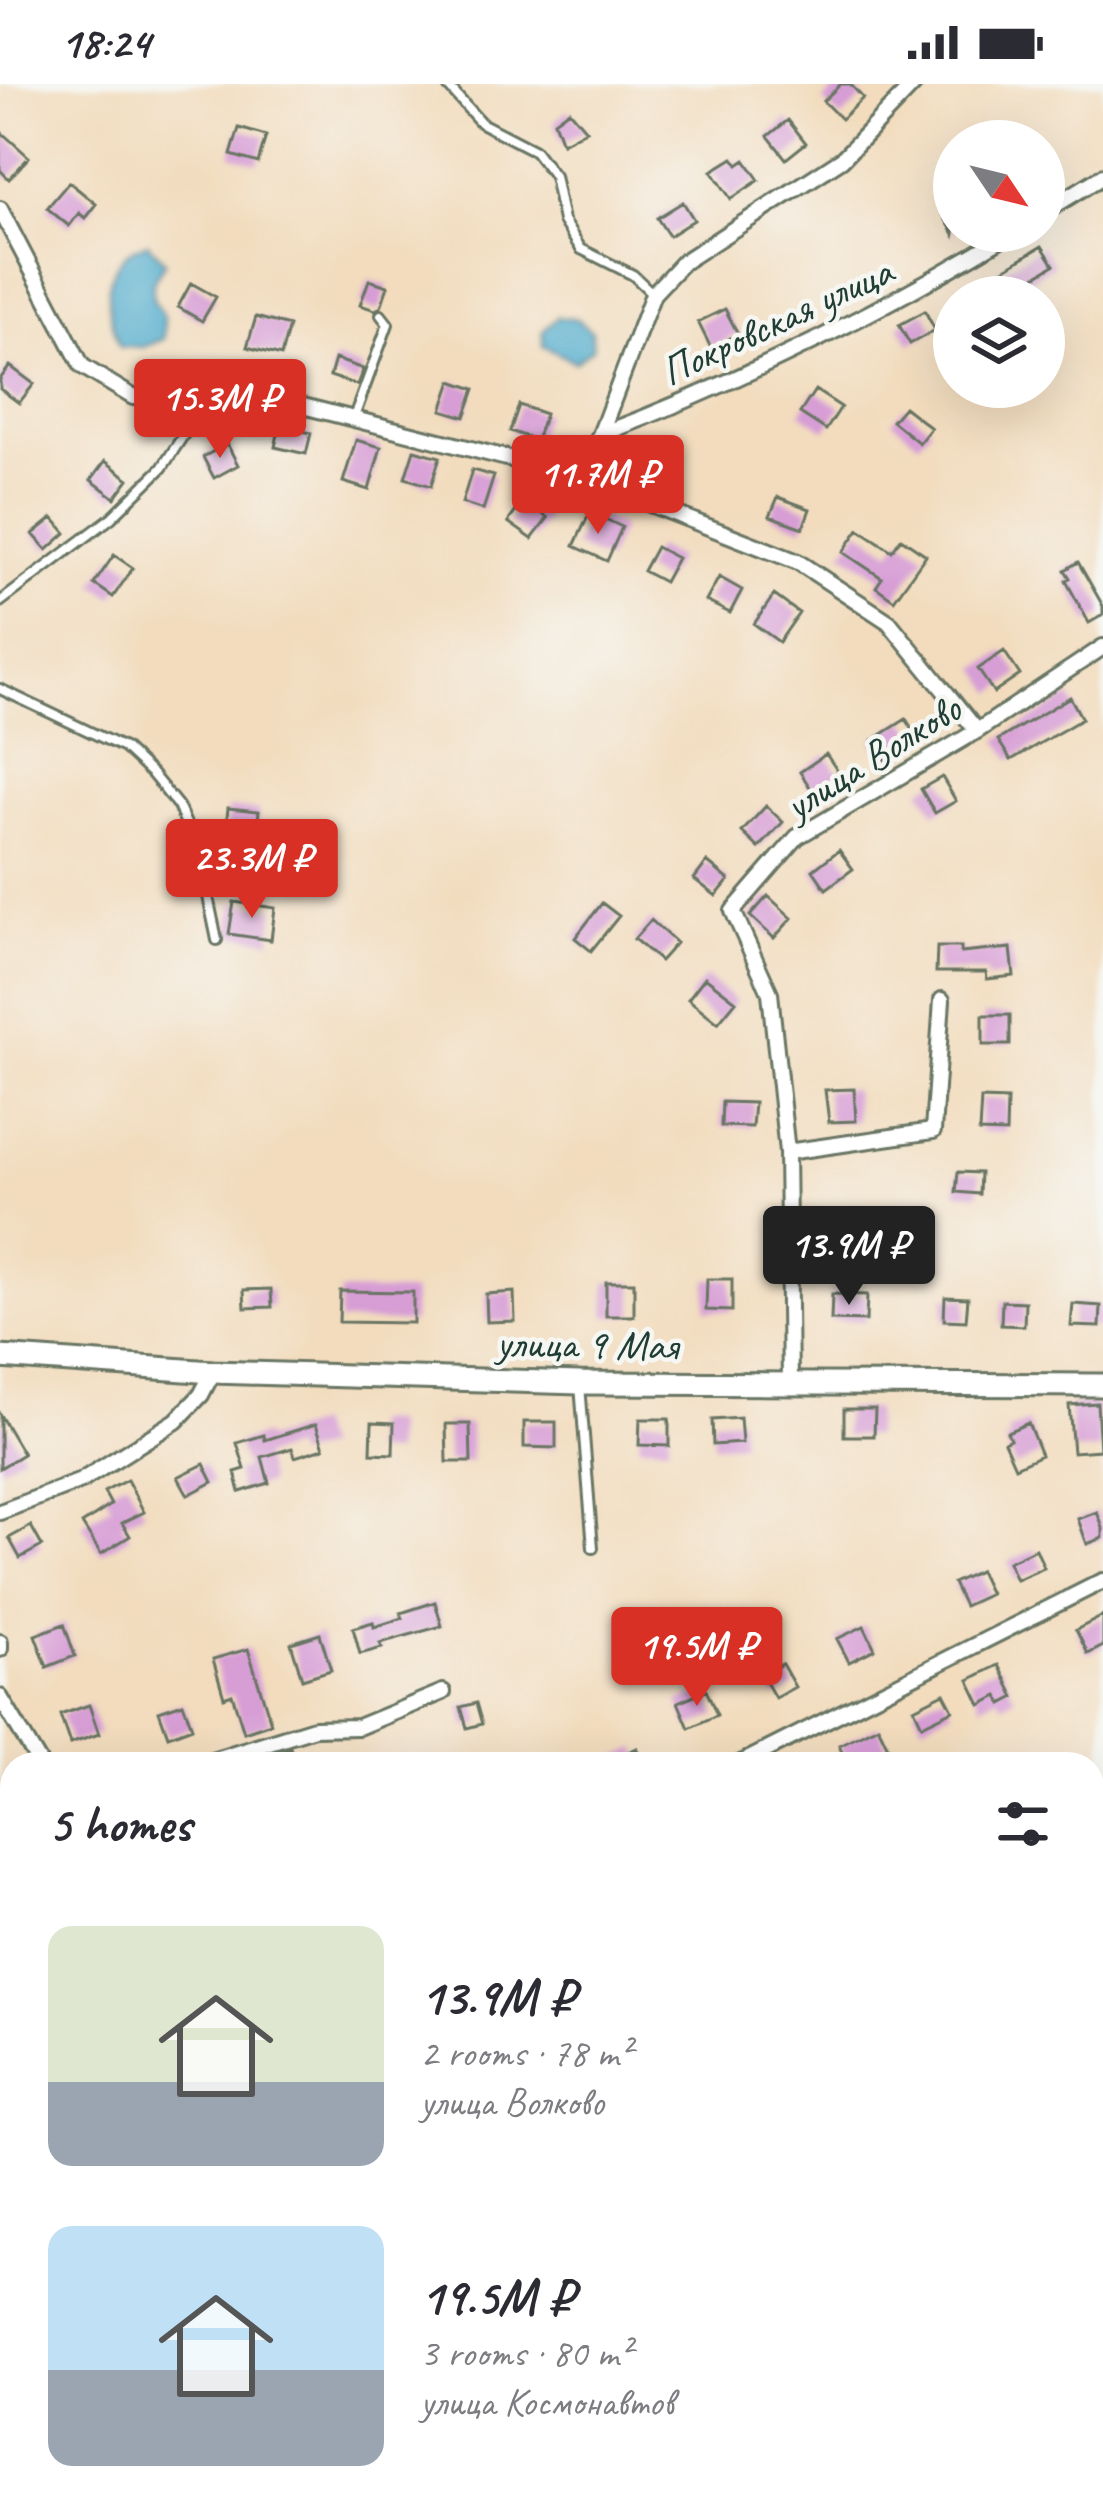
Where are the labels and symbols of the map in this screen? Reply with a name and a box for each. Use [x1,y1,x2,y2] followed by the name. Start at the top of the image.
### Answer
[933,120,1065,252] north arrow
[652,244,903,398] street label: Покровская улица
[109,359,331,461] pin: 15.3M ₽
[487,435,709,537] pin: 11.7M ₽
[772,681,973,834] street label: улица Волково
[141,819,363,921] pin: 23.3M ₽
[738,1206,960,1308] pin: 13.9M ₽
[493,1316,681,1373] street label: улица 9 Мая
[586,1607,808,1709] pin: 19.5M ₽

